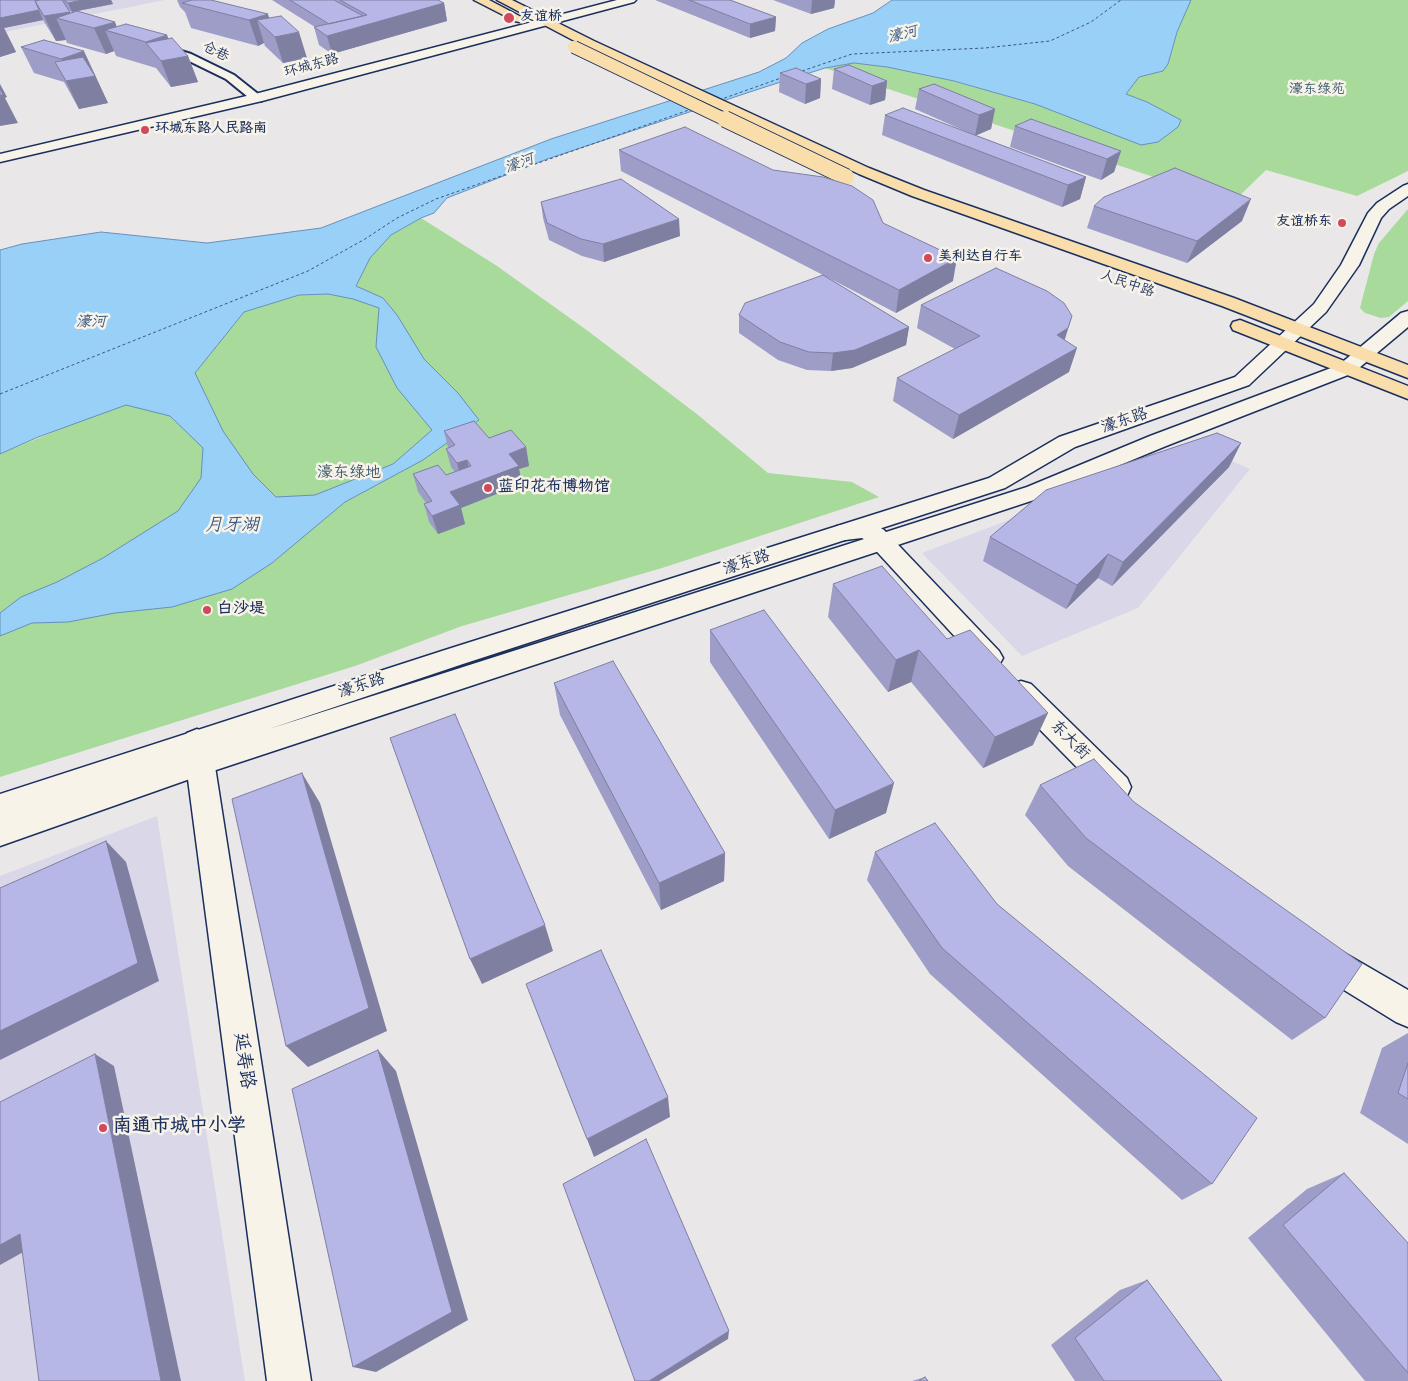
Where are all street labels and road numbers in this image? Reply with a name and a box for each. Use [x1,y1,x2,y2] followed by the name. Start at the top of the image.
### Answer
[199,39,231,67] street label: 仓巷
[283,52,341,82] street label: 环城东路
[1098,268,1156,302] street label: 人民中路
[1099,405,1151,439] street label: 濠东路
[721,547,773,581] street label: 濠东路
[336,670,388,704] street label: 濠东路
[1045,717,1093,765] street label: 东大街
[227,1031,257,1091] street label: 延寿路

